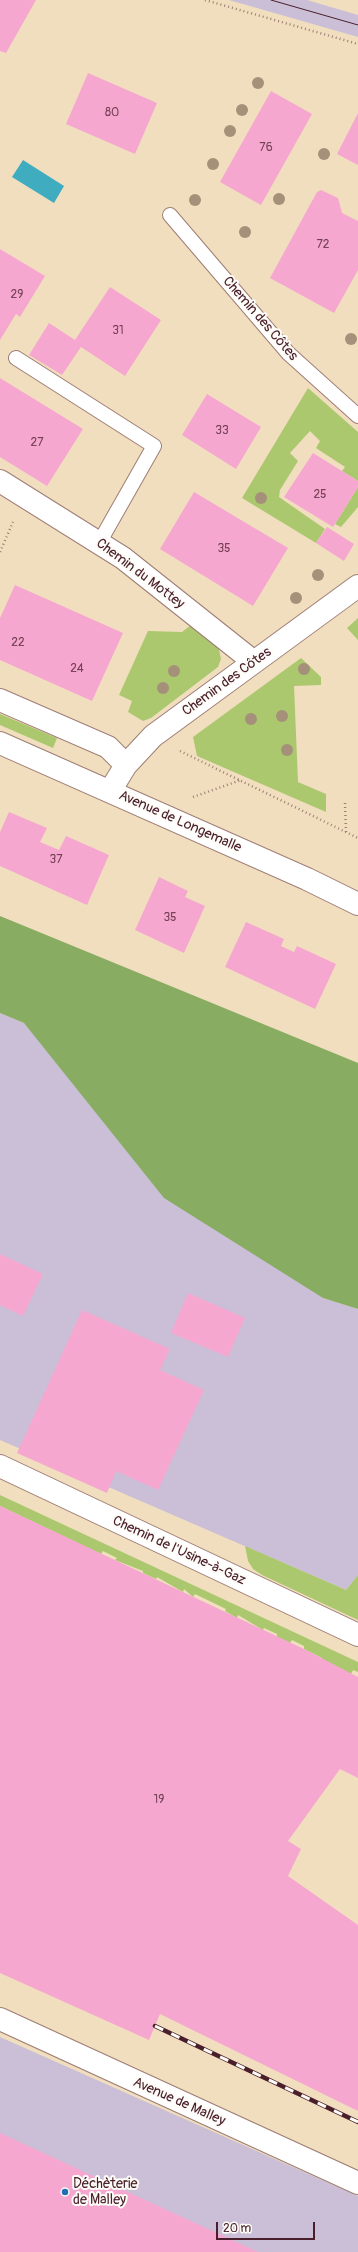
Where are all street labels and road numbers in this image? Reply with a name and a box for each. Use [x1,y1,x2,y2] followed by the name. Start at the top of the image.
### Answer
[219,273,301,365] street label: Chemin des Côtes
[92,535,188,613] street label: Chemin du Mottey
[179,644,275,720] street label: Chemin des Côtes
[116,787,244,857] street label: Avenue de Longemalle
[110,1513,248,1589] street label: Chemin de l'Usine-à-Gaz
[130,2074,228,2130] street label: Avenue de Malley

